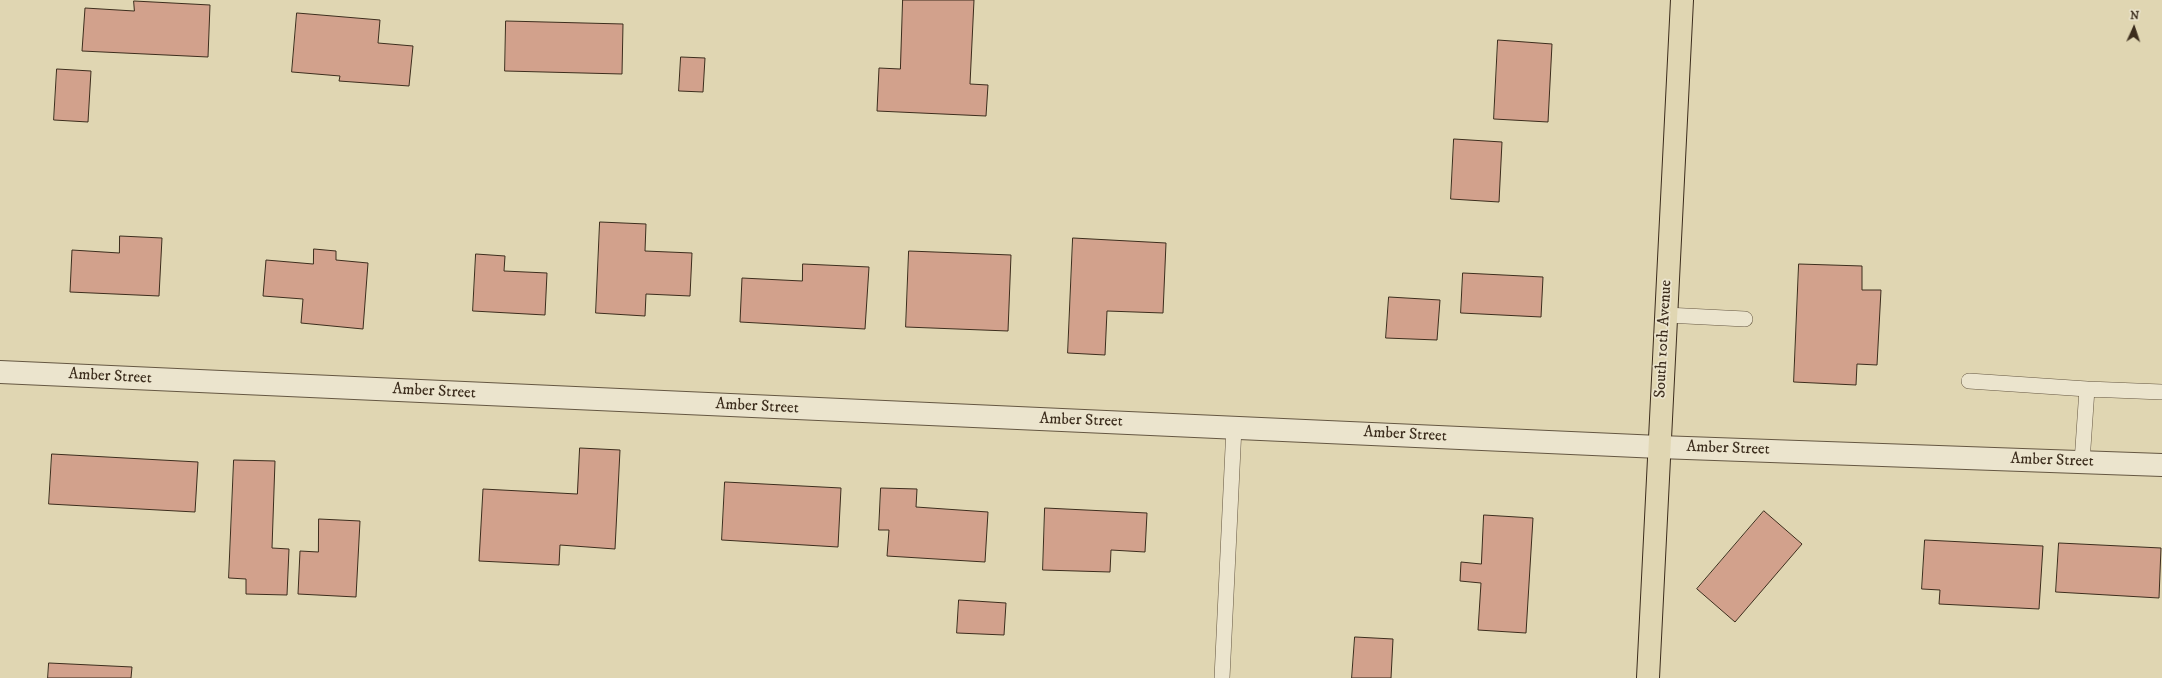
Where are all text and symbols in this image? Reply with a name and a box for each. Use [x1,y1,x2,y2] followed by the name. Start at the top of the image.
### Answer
[2114,8,2154,48] north arrow
[2130,9,2140,23] text: N
[1651,279,1677,399] street label: South 10th Avenue
[68,365,152,389] street label: Amber Street
[392,380,476,404] street label: Amber Street
[715,395,799,419] street label: Amber Street
[1039,410,1123,432] street label: Amber Street
[1363,423,1447,447] street label: Amber Street
[1686,438,1770,460] street label: Amber Street
[2010,450,2094,472] street label: Amber Street

